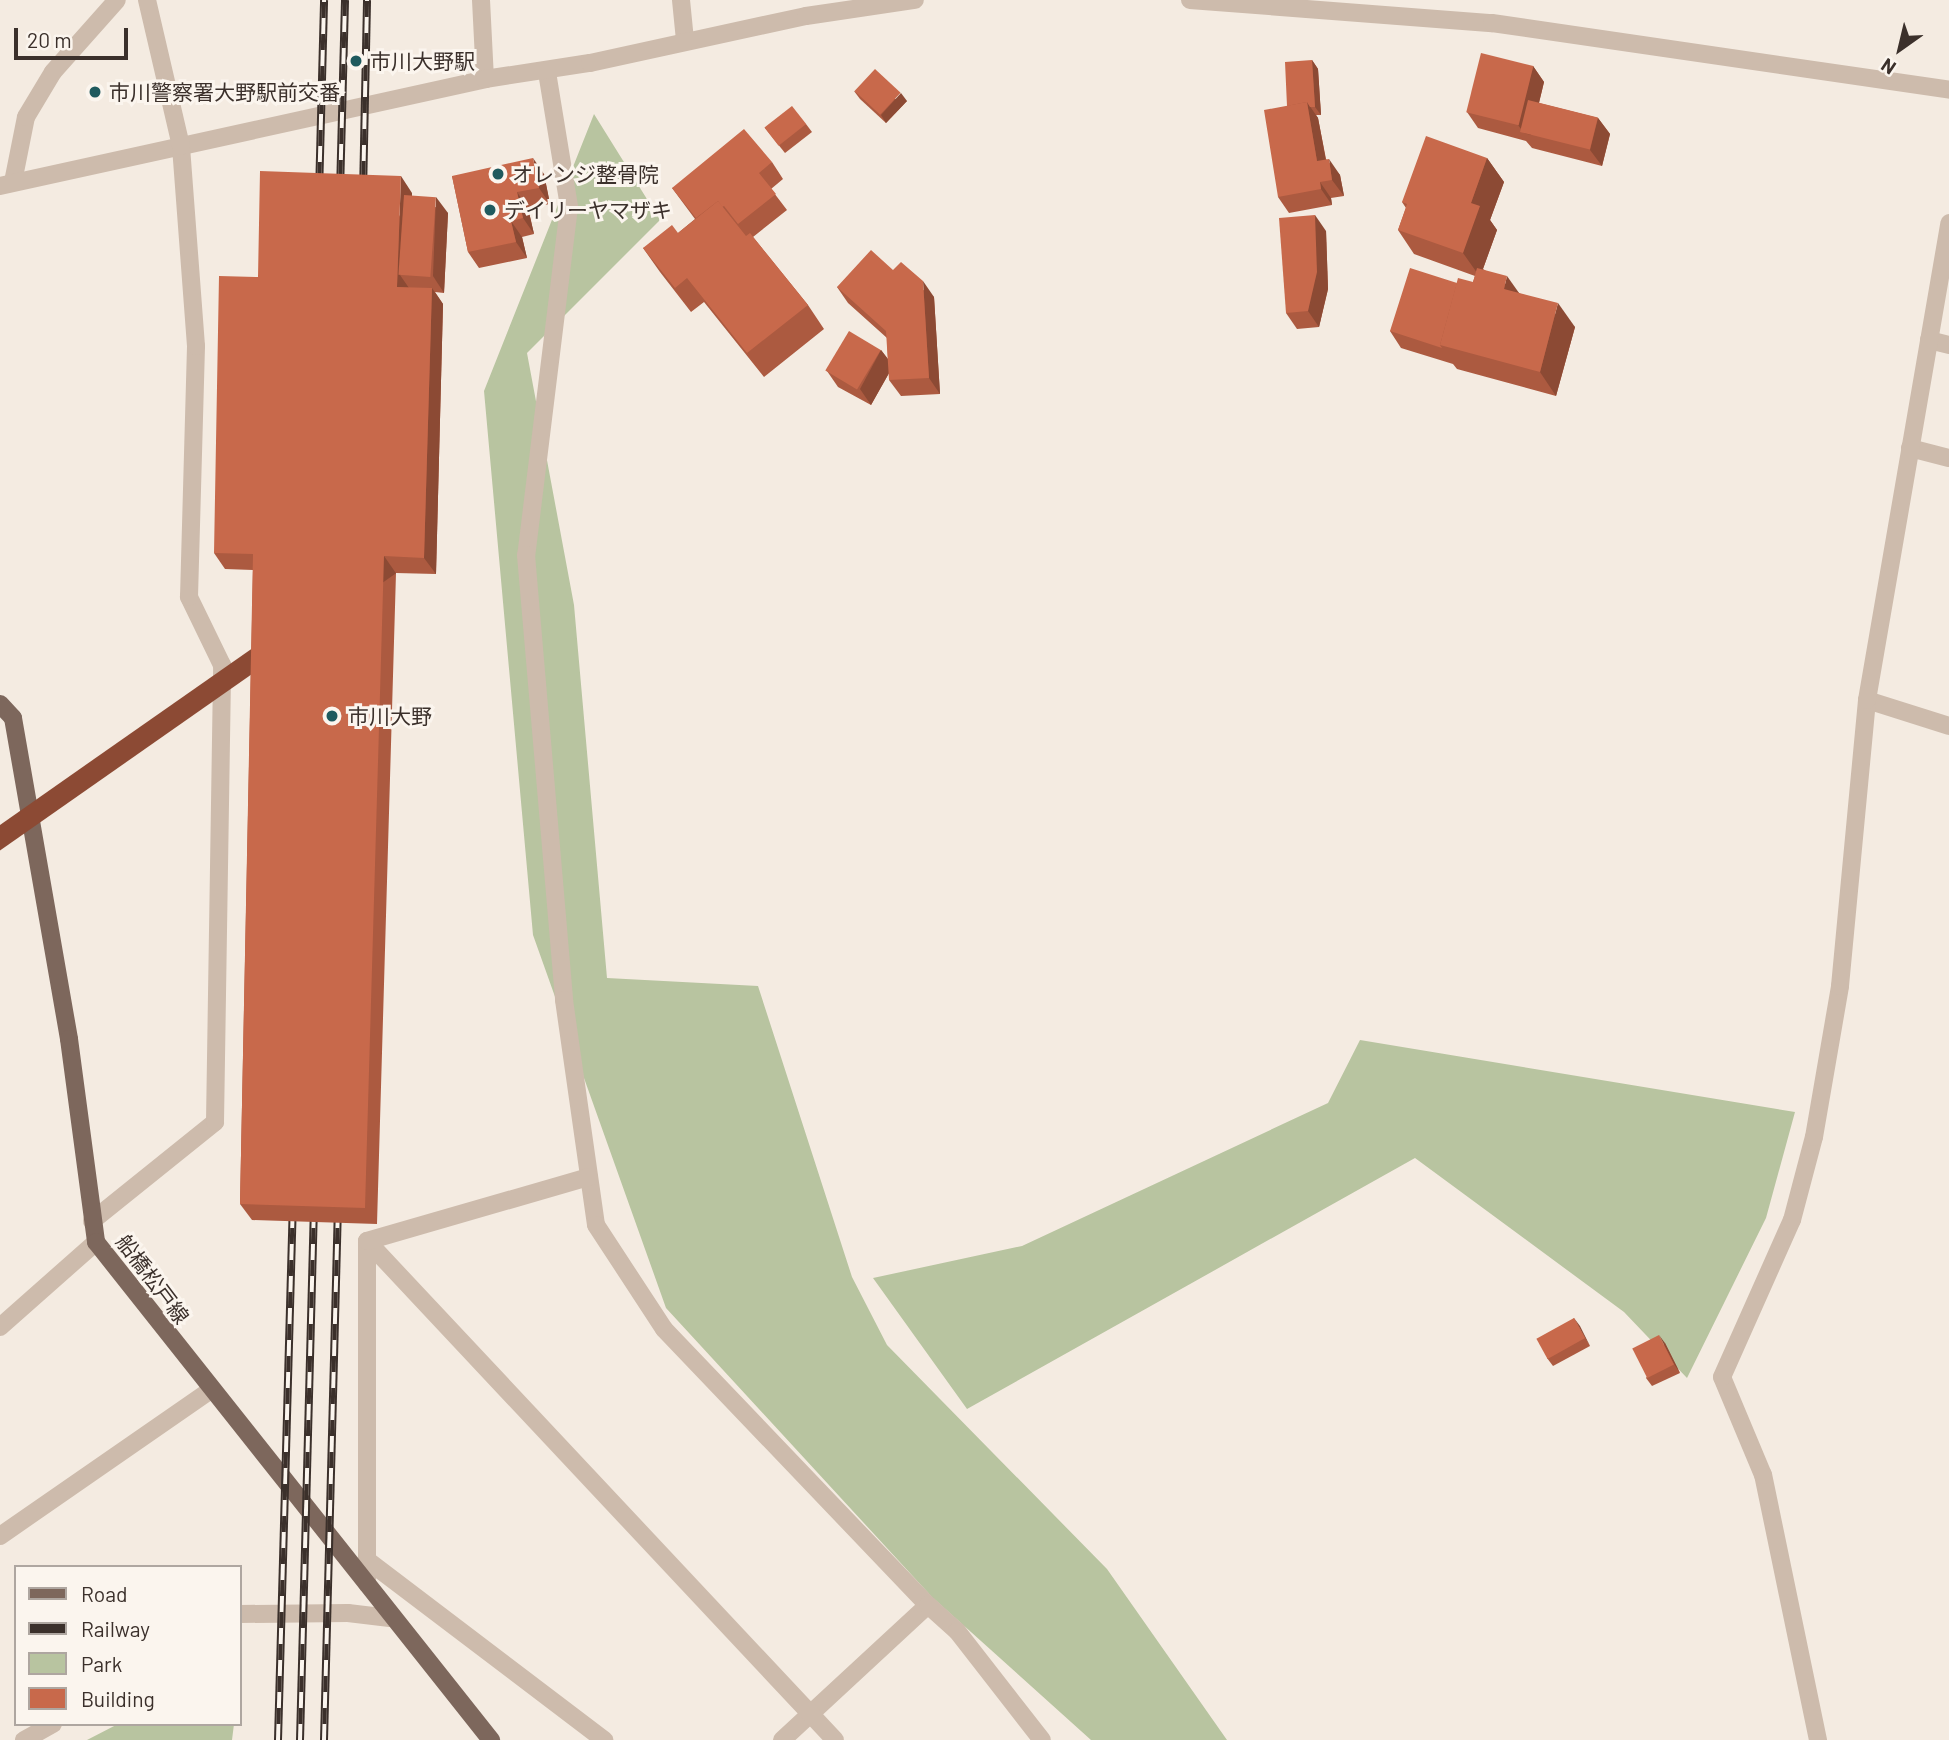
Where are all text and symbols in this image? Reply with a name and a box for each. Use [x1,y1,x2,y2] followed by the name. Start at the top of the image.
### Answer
[18,14,131,58] scale bar
[1865,14,1935,84] north arrow
[27,27,72,52] text: 20 m
[370,48,475,74] place label: 市川大野駅
[348,53,364,69] marker: 市川大野駅
[1876,54,1900,80] text: N
[109,79,340,105] place label: 市川警察署大野駅前交番
[87,84,103,100] marker: 市川警察署大野駅前交番
[512,161,659,187] place label: オレンジ整骨院
[490,166,506,182] marker: オレンジ整骨院
[504,197,672,223] place label: デイリーヤマザキ
[482,202,498,218] marker: デイリーヤマザキ
[348,703,432,729] place label: 市川大野
[322,706,342,726] marker: 市川大野
[111,1229,195,1329] street label: 船橋松戸線
[14,1565,242,1726] legend
[81,1581,127,1606] text: Road
[81,1616,150,1641] text: Railway
[81,1651,122,1676] text: Park
[81,1686,155,1711] text: Building

